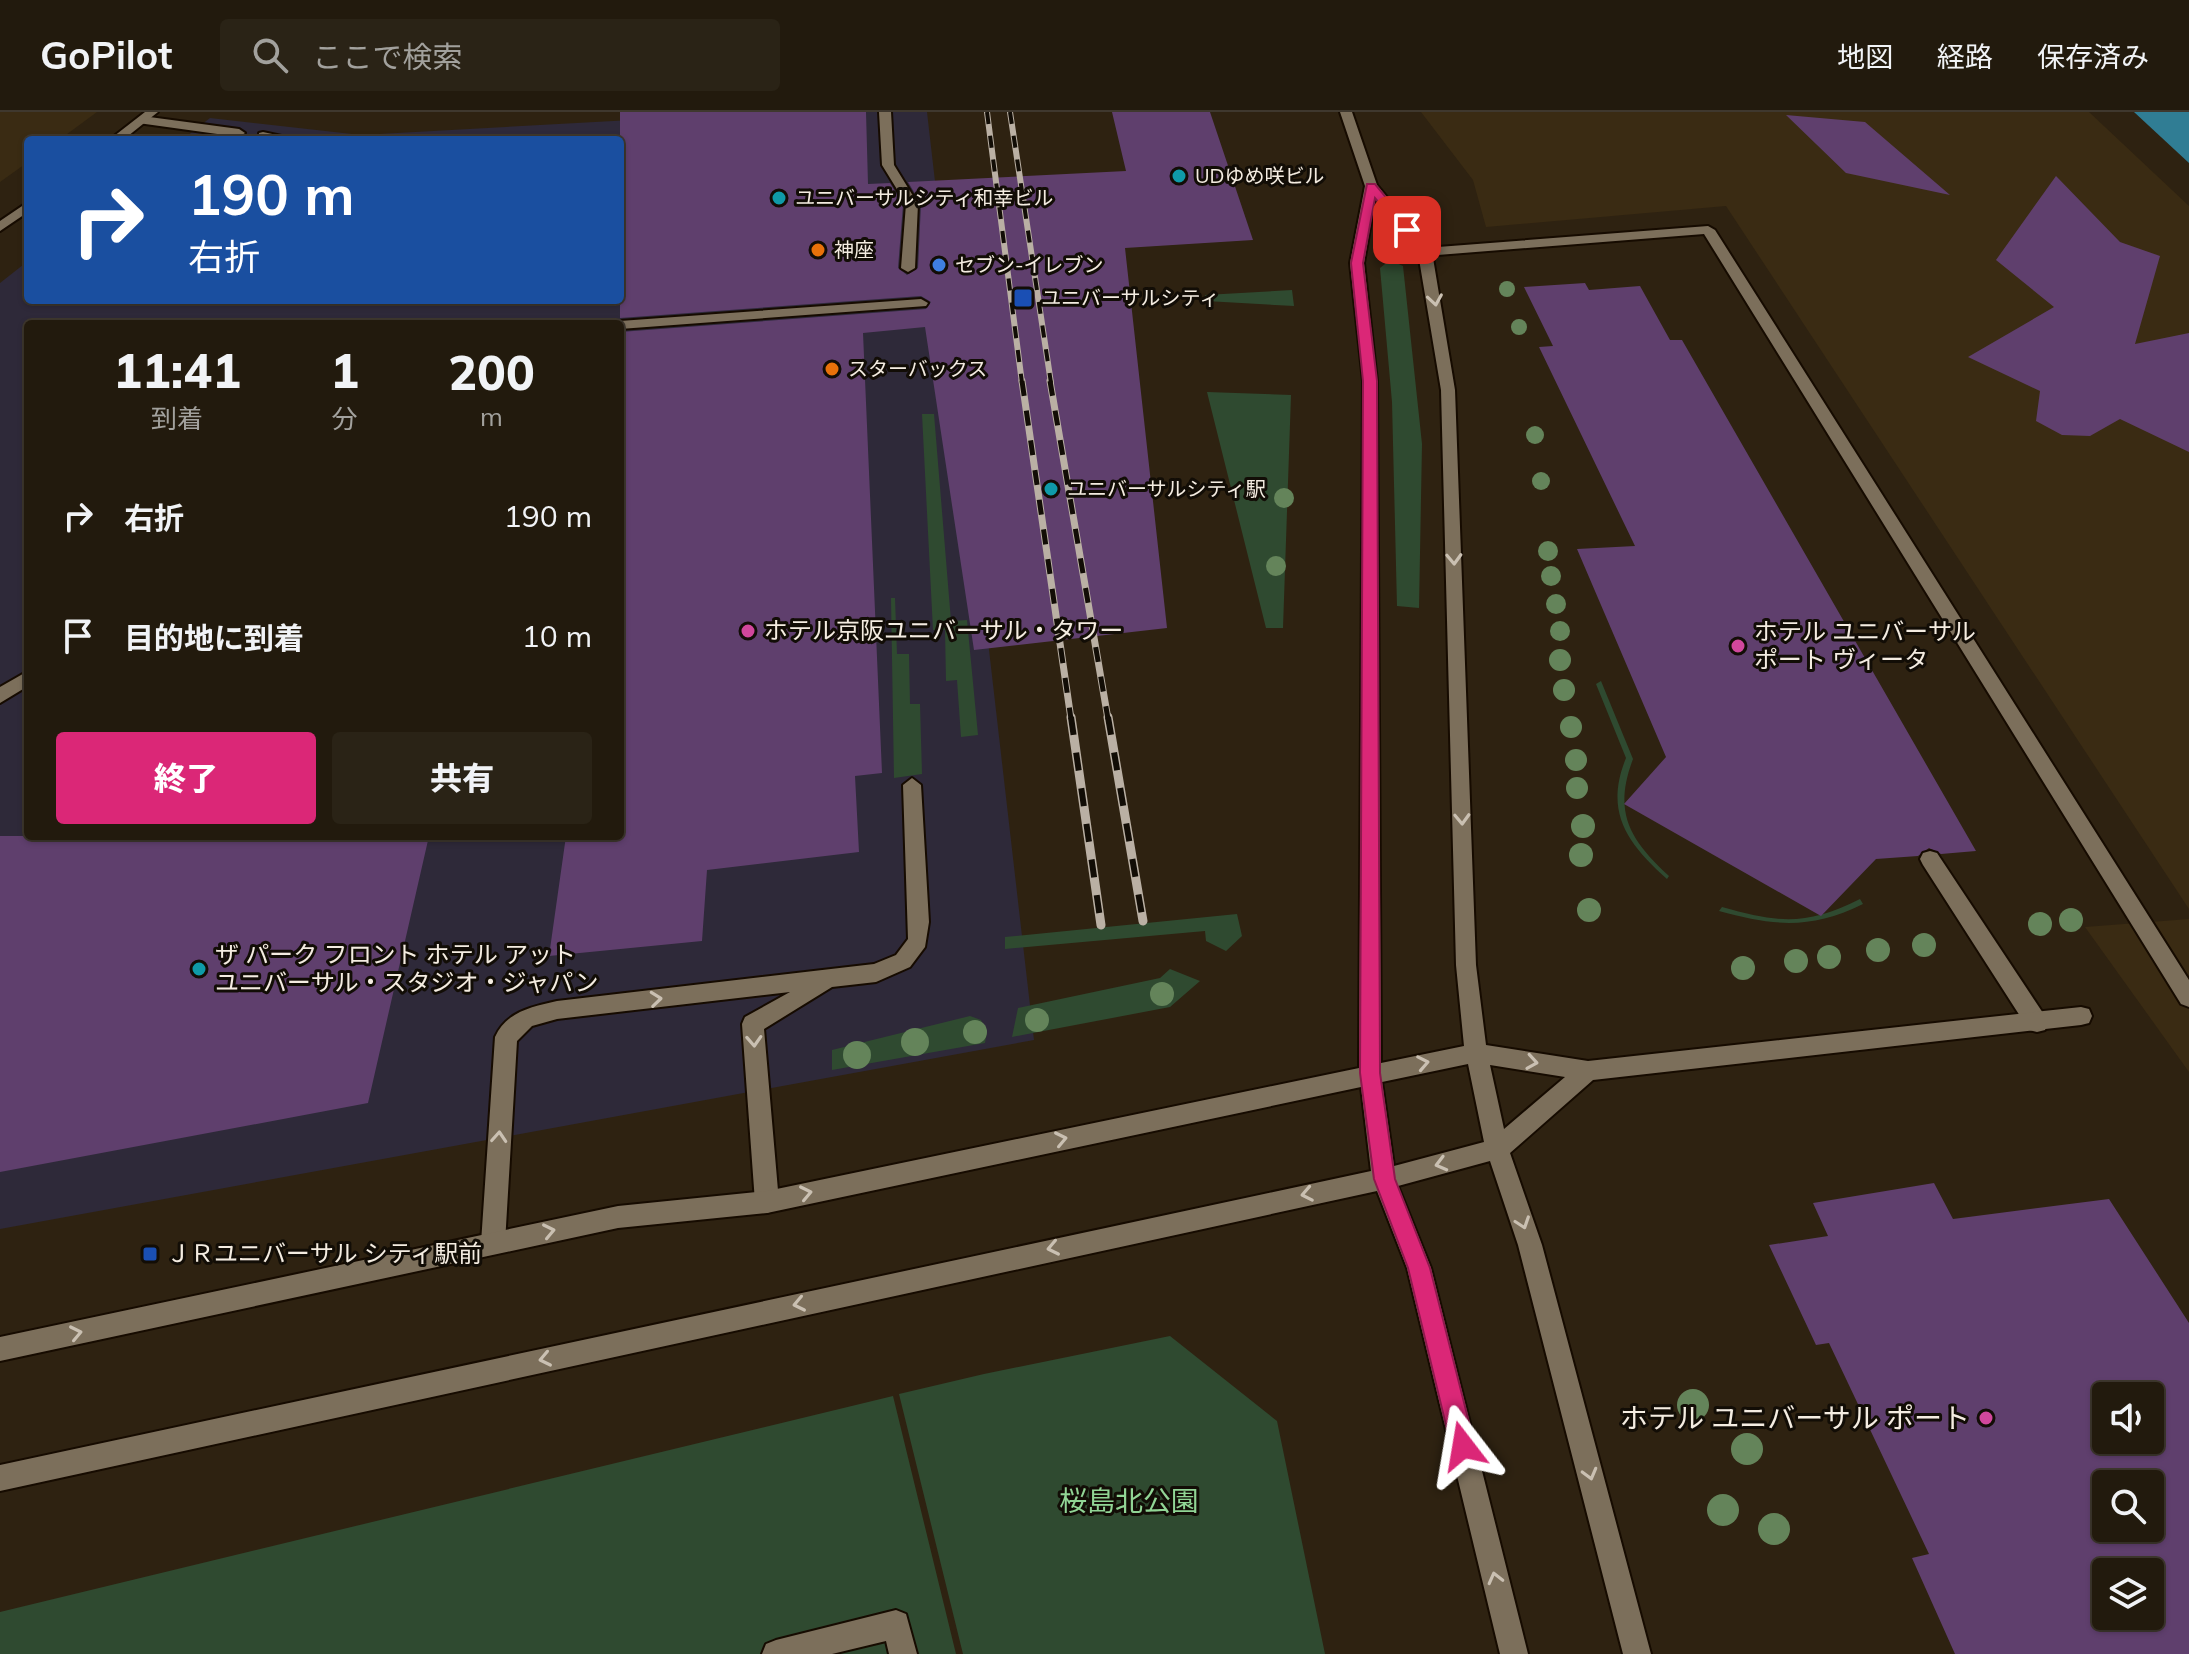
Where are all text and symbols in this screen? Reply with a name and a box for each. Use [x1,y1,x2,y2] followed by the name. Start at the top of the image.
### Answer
[220,19,780,91] search box
[40,31,172,79] text: GoPilot
[248,33,292,77] icon: search
[312,38,462,76] text: ここで検索
[1837,39,1893,74] text: 地図
[1937,39,1993,74] text: 経路
[2037,39,2149,74] text: 保存済み
[188,159,355,229] text: 190 m
[1195,163,1325,188] place label: UDゆめ咲ビル
[1170,167,1188,185] marker: UDゆめ咲ビル
[56,168,160,272] icon: right
[795,185,1053,210] place label: ユニバーサルシティ和幸ビル
[770,189,788,207] marker: ユニバーサルシティ和幸ビル
[1373,196,1441,264] pin
[1385,208,1429,252] icon: arrive
[188,234,260,279] text: 右折
[834,237,874,262] place label: 神座
[809,241,827,259] marker: 神座
[955,252,1104,277] place label: セブン-イレブン
[930,256,948,274] marker: セブン-イレブン
[1041,285,1219,310] place label: ユニバーサルシティ
[1012,287,1034,309] marker: ユニバーサルシティ
[1426,293,1443,307] one-way arrow
[113,340,241,400] text: 11:41
[330,340,359,400] text: 1
[448,342,535,402] text: 200
[848,356,987,381] place label: スターバックス
[823,360,841,378] marker: スターバックス
[480,400,503,433] text: m
[151,402,203,435] text: 到着
[332,402,358,435] text: 分
[1067,476,1265,501] place label: ユニバーサルシティ駅
[1042,480,1060,498] marker: ユニバーサルシティ駅
[56,494,100,538] icon: right
[504,497,592,535] text: 190 m
[124,499,184,537] text: 右折
[1445,553,1462,566] one-way arrow
[56,614,100,658] icon: arrive
[764,615,1124,645] place label: ホテル京阪ユニバーサル・タワー
[1754,616,1976,674] place label: ホテル ユニバーサル ポート ヴィータ
[522,617,592,655] text: 10 m
[124,619,304,657] text: 目的地に到着
[739,622,757,640] marker: ホテル京阪ユニバーサル・タワー
[1729,637,1747,655] marker: ホテル ユニバーサル ポート ヴィータ
[56,732,316,824] button: 終了
[332,732,592,824] button: 共有
[1453,813,1470,826] one-way arrow
[215,939,599,997] place label: ザ パーク フロント ホテル アット ユニバーサル・スタジオ・ジャパン
[190,960,208,978] marker: ザ パーク フロント ホテル アット ユニバーサル・スタジオ・ジャパン
[650,990,663,1007] one-way arrow
[745,1035,762,1048] one-way arrow
[1525,1053,1539,1070] one-way arrow
[1416,1055,1429,1072] one-way arrow
[490,1130,507,1143] one-way arrow
[1053,1131,1067,1148] one-way arrow
[1434,1155,1448,1172] one-way arrow
[1301,1184,1314,1201] one-way arrow
[800,1186,813,1203] one-way arrow
[1513,1215,1529,1229] one-way arrow
[542,1223,556,1240] one-way arrow
[166,1238,482,1268] place label: ＪＲユニバーサル シティ駅前
[1047,1239,1061,1256] one-way arrow
[141,1245,159,1263] marker: ＪＲユニバーサル シティ駅前
[793,1295,807,1312] one-way arrow
[70,1326,83,1343] one-way arrow
[539,1350,553,1367] one-way arrow
[2092,1382,2164,1630] map controls
[2092,1382,2164,1454] button: sound
[1620,1400,1970,1435] place label: ホテル ユニバーサル ポート
[1421,1404,1505,1488] position arrow
[1977,1409,1995,1427] marker: ホテル ユニバーサル ポート
[1581,1467,1598,1480] one-way arrow
[2092,1470,2164,1542] button: search
[1059,1483,1199,1518] park label: 桜島北公園
[2092,1558,2164,1630] button: layers
[1488,1572,1505,1586] one-way arrow

